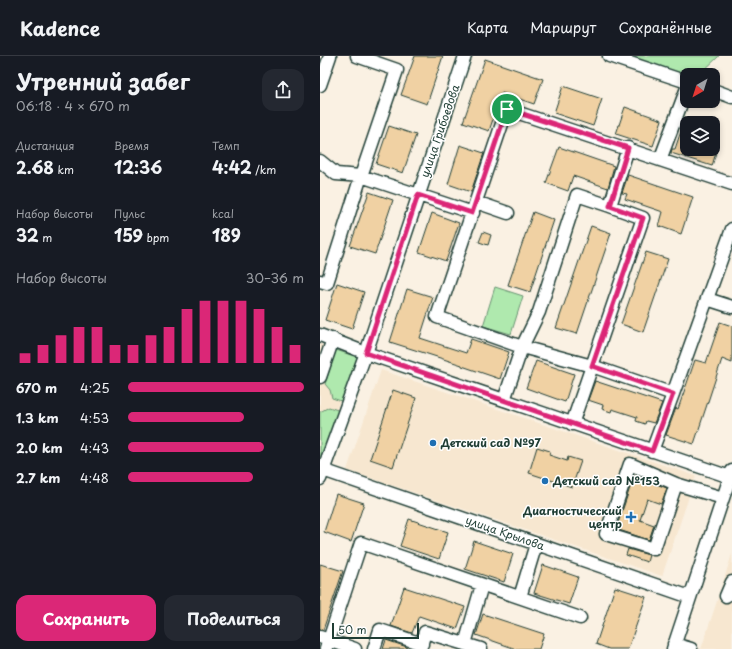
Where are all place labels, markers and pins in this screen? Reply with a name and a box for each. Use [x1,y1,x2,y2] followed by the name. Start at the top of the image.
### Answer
[490,92,524,126] pin
[440,434,542,451] place label: Детский сад №97
[428,438,438,448] marker: Детский сад №97
[552,472,660,489] place label: Детский сад №153
[540,476,550,486] marker: Детский сад №153
[522,502,622,532] place label: Диагностический центр
[625,511,637,523] marker: Диагностический центр

